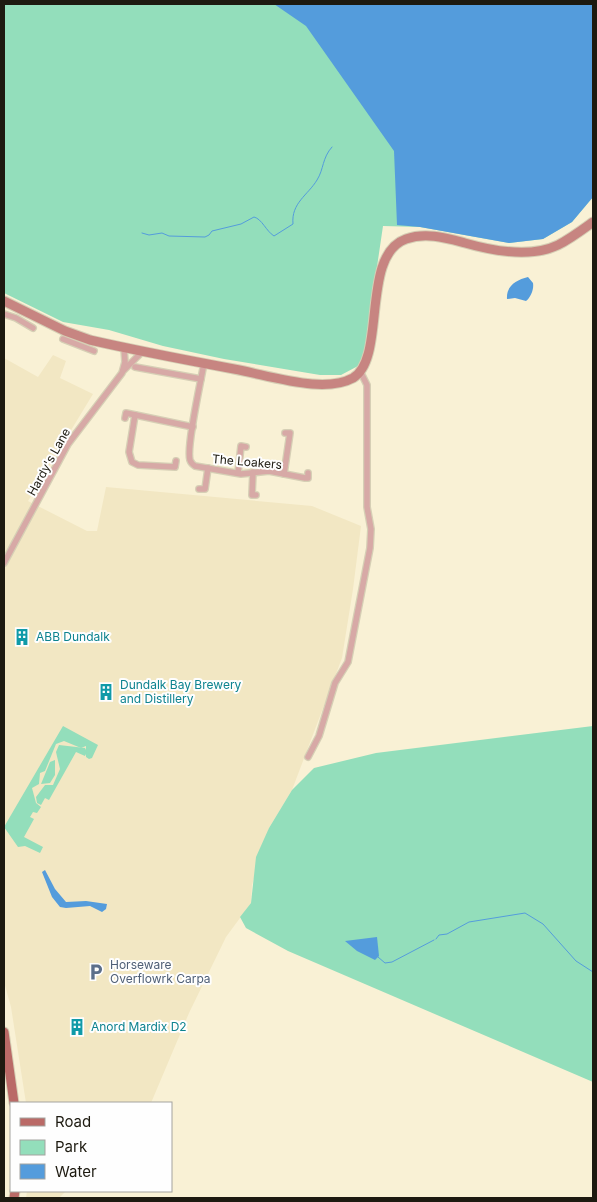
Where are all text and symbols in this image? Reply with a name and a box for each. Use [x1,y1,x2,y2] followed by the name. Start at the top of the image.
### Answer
[24,425,73,498] street label: Hardy's Lane
[211,451,283,472] street label: The Loakers
[12,627,32,647] building icon: ABB Dundalk
[36,629,110,644] place label: ABB Dundalk
[120,677,242,706] place label: Dundalk Bay Brewery and Distillery
[96,682,116,702] building icon: Dundalk Bay Brewery and Distillery
[110,957,211,986] place label: Horseware Overflowrk Carpa
[86,962,106,982] parking icon: Horseware Overflowrk Carpa
[67,1017,87,1037] building icon: Anord Mardix D2
[91,1019,187,1034] place label: Anord Mardix D2
[10,1102,172,1192] legend
[55,1112,91,1131] text: Road
[55,1137,88,1156] text: Park
[55,1162,97,1181] text: Water

